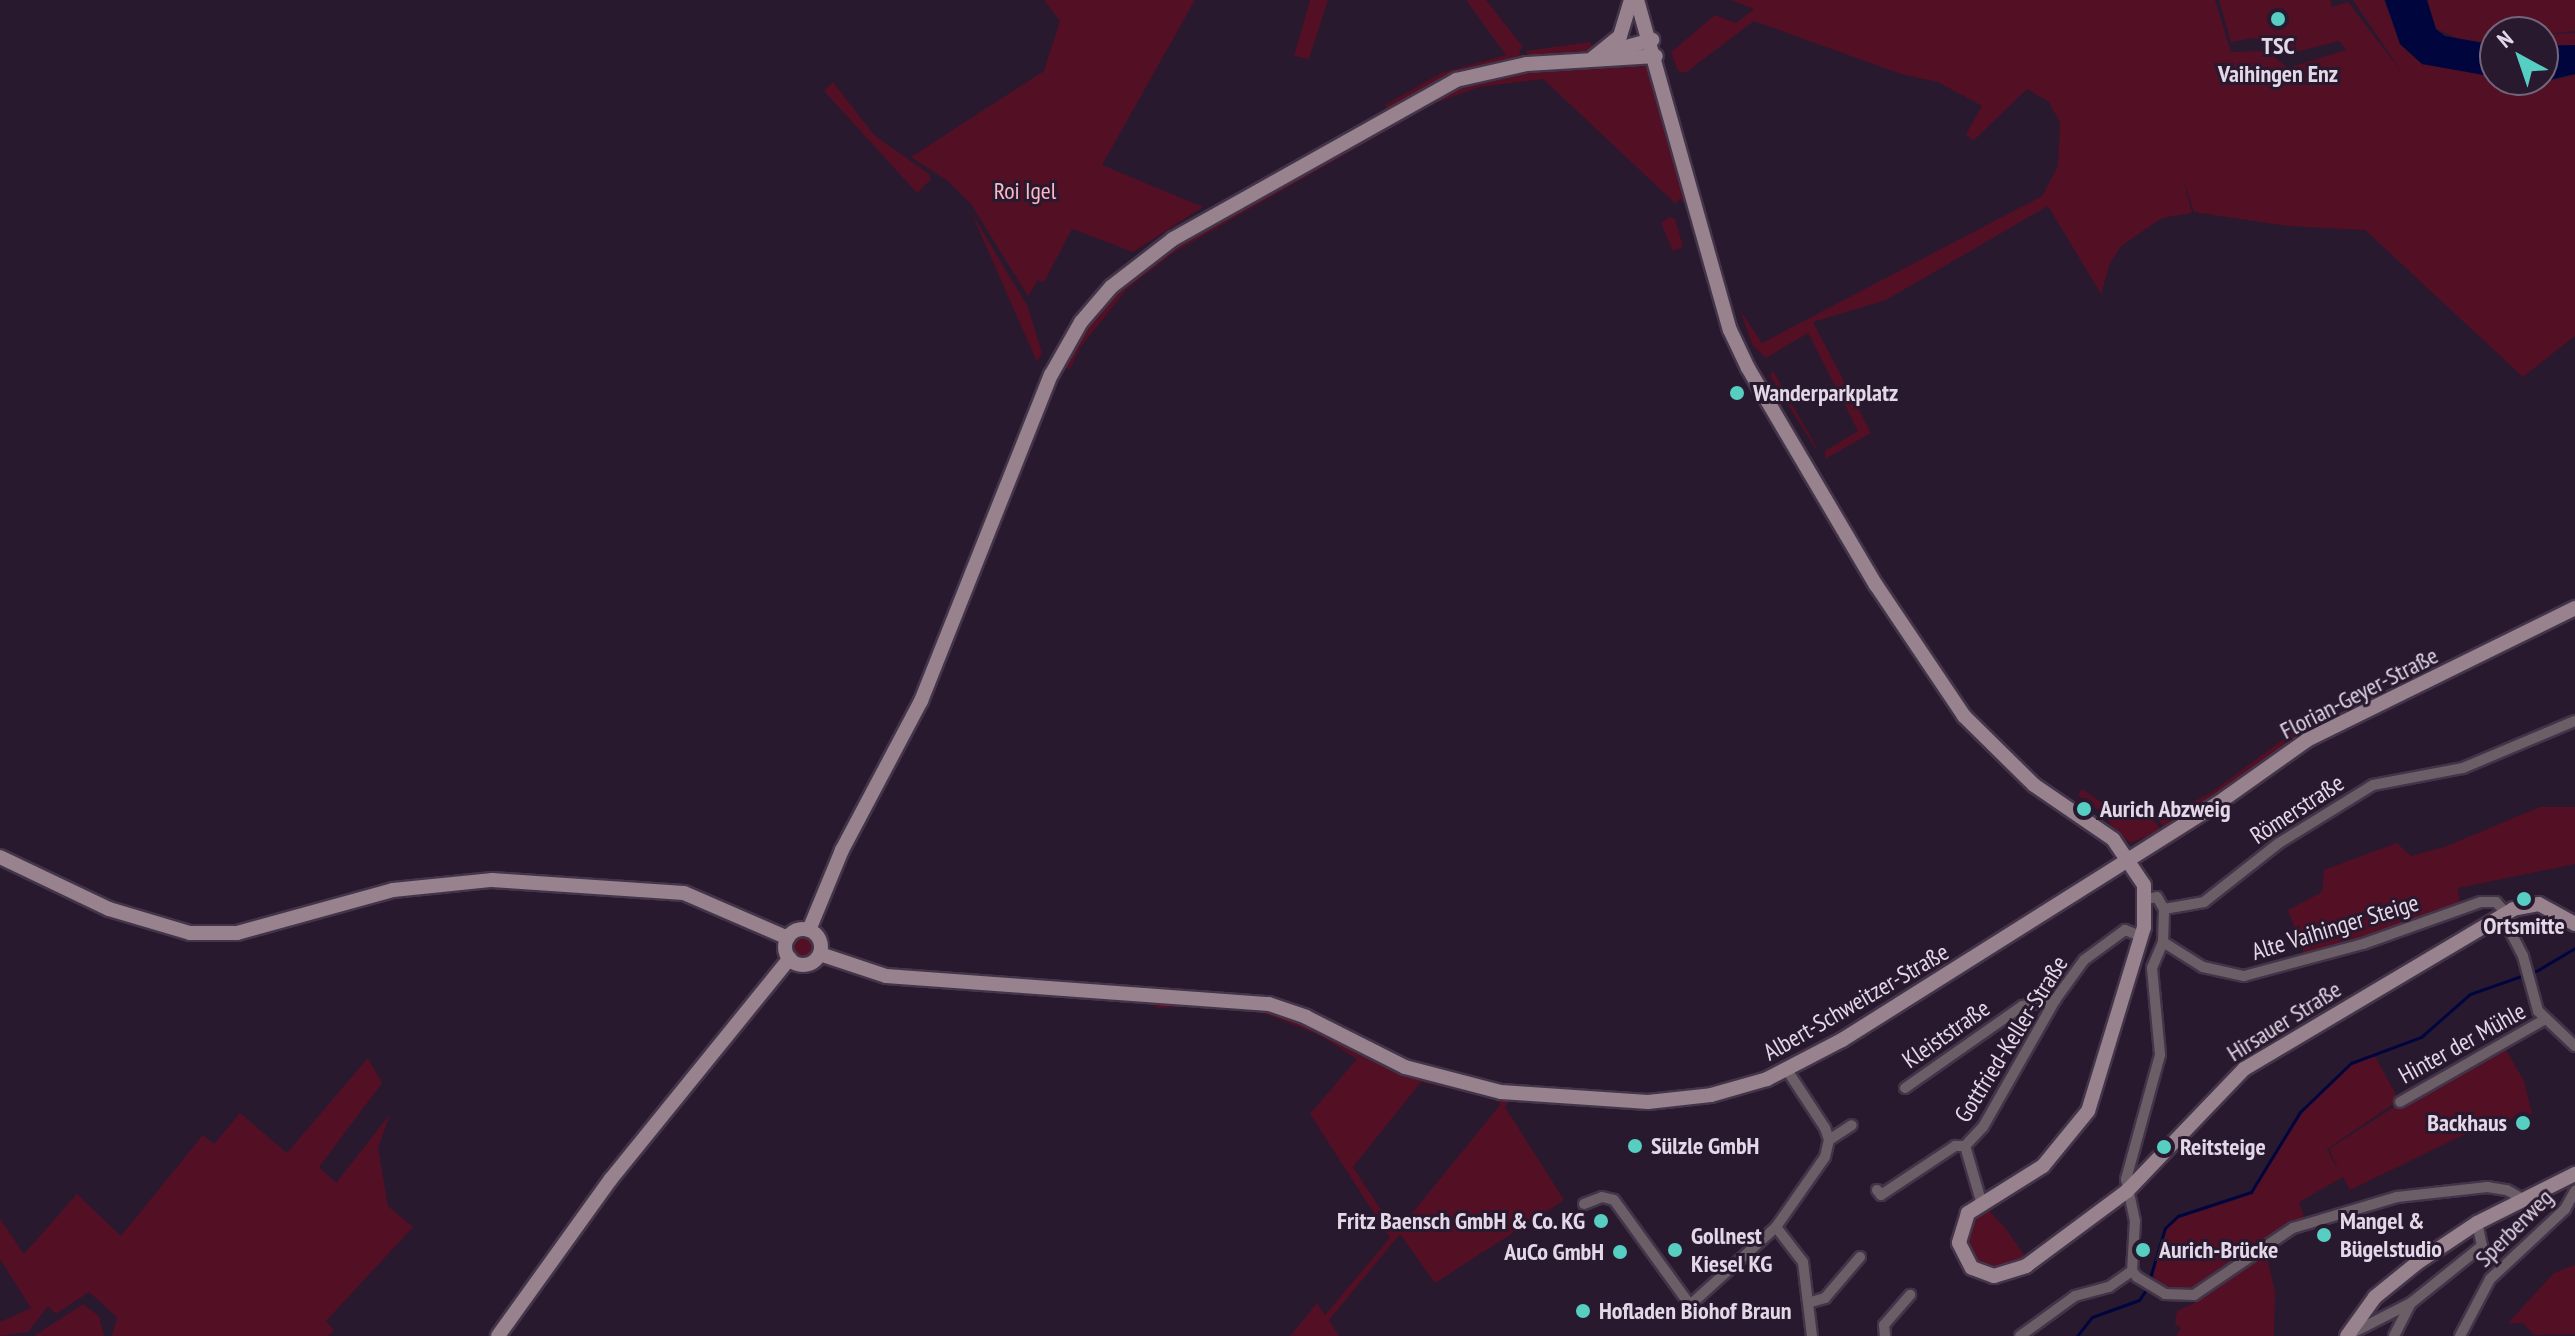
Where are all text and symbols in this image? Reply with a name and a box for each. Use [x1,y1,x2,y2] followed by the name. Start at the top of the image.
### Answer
[2269,10,2287,28] marker: TSC Vaihingen Enz
[2479,16,2559,96] north arrow
[2491,25,2518,54] text: N
[2218,32,2338,88] place label: TSC Vaihingen Enz
[994,177,1056,205] park label: Roi Igel
[1753,379,1898,407] place label: Wanderparkplatz
[1728,384,1746,402] marker: Wanderparkplatz
[2275,641,2443,745] street label: Florian-Geyer-Straße
[2245,768,2349,850] street label: Römerstraße
[2100,795,2231,823] place label: Aurich Abzweig
[2075,800,2093,818] marker: Aurich Abzweig
[2248,888,2422,966] street label: Alte Vaihinger Steige
[2515,890,2533,908] marker: Ortsmitte
[2483,912,2565,940] place label: Ortsmitte
[1758,937,1954,1067] street label: Albert-Schweitzer-Straße
[1948,950,2074,1128] street label: Gottfried-Keller-Straße
[2222,975,2346,1067] street label: Hirsauer Straße
[1897,994,1995,1074] street label: Kleiststraße
[2394,996,2530,1090] street label: Hinter der Mühle
[2427,1109,2507,1137] place label: Backhaus
[2514,1114,2532,1132] marker: Backhaus
[1651,1132,1760,1160] place label: Sülzle GmbH
[2180,1133,2266,1161] place label: Reitsteige
[1626,1137,1644,1155] marker: Sülzle GmbH
[2155,1138,2173,1156] marker: Reitsteige
[2469,1183,2559,1273] street label: Sperberweg
[1334,1207,1585,1235] place label: Fritz Baensch GmbH & Co. KG
[2340,1207,2442,1263] place label: Mangel & Bügelstudio
[1592,1212,1610,1230] marker: Fritz Baensch GmbH & Co. KG
[1691,1222,1772,1278] place label: Gollnest Kiesel KG
[2315,1226,2333,1244] marker: Mangel & Bügelstudio
[2159,1236,2278,1264] place label: Aurich-Brücke
[1504,1238,1604,1266] place label: AuCo GmbH
[1666,1241,1684,1259] marker: Gollnest Kiesel KG
[2134,1241,2152,1259] marker: Aurich-Brücke
[1611,1243,1629,1261] marker: AuCo GmbH
[1599,1297,1791,1325] place label: Hofladen Biohof Braun
[1574,1302,1592,1320] marker: Hofladen Biohof Braun

